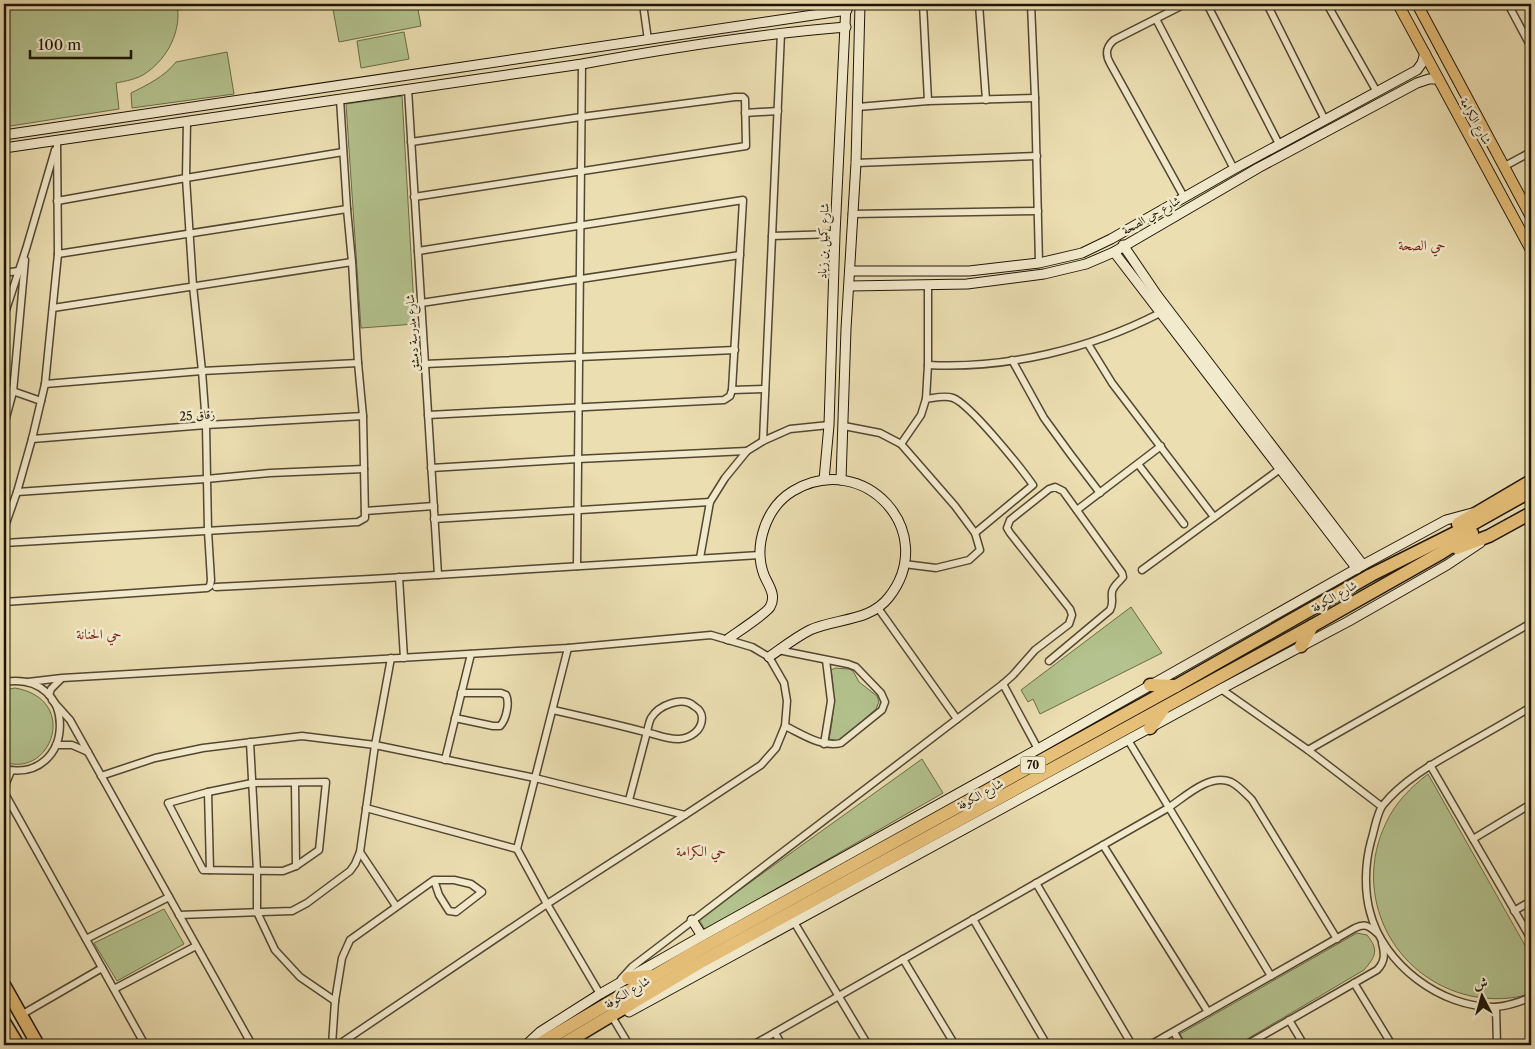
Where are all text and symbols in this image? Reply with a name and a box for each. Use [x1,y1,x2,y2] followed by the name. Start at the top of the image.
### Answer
[30,28,131,60] scale bar
[38,35,81,54] text: 100 m
[1454,95,1495,149] street label: شارع الكرامة
[1119,192,1185,241] street label: شارع حي الصحة
[814,203,836,279] street label: شارع كميل بن زياد
[1398,236,1446,257] district label: حي الصحة
[402,293,426,372] street label: شارع مدرسة دمشق
[179,406,216,424] street label: زقاق 25
[1308,577,1362,619] street label: شارع الكوفة
[76,625,122,646] district label: حي الحنانة
[1020,756,1046,774] road number: 70
[954,775,1008,816] street label: شارع الكوفة
[676,842,726,863] district label: حي الكرامة
[1458,972,1508,1022] north arrow
[602,973,655,1015] street label: شارع الكوفة
[1473,973,1489,993] text: ش

